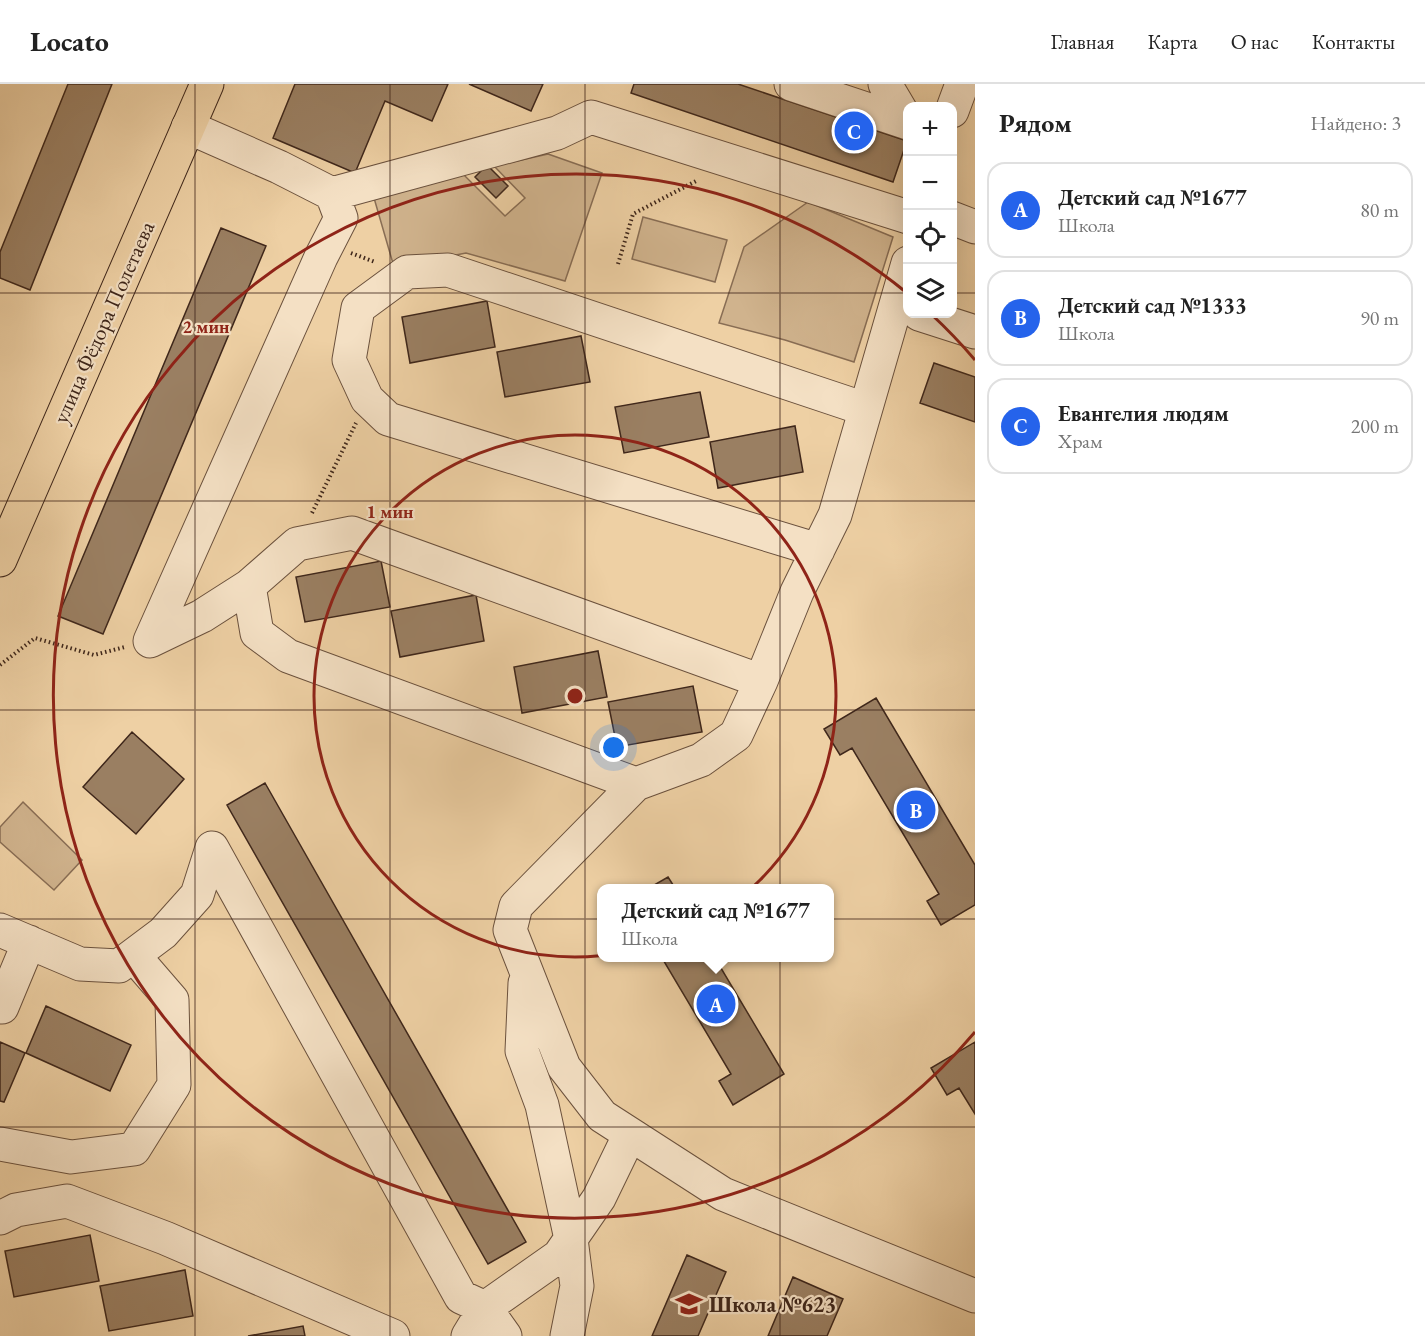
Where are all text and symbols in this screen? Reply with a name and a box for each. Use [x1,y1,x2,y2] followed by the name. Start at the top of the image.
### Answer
[30,23,109,59] text: Locato
[1050,28,1114,55] text: Главная
[1147,28,1198,55] text: Карта
[1231,28,1279,55] text: О нас
[1312,28,1395,55] text: Контакты
[903,102,957,318] map controls
[903,102,957,156] button: +
[999,106,1072,140] text: Рядом
[834,108,874,154] pin: C
[1310,110,1401,136] text: Найдено: 3
[903,156,957,210] button: −
[1058,183,1247,212] text: Детский сад №1677
[1013,197,1028,223] text: A
[1360,197,1399,223] text: 80 m
[903,210,957,264] button: locate
[1058,212,1115,238] text: Школа
[46,216,161,428] street label: улица Фёдора Полетаева
[903,264,957,318] button: layers
[1058,291,1247,320] text: Детский сад №1333
[1014,305,1027,331] text: B
[1360,305,1399,331] text: 90 m
[183,315,230,338] text: 2 мин
[1058,320,1115,346] text: Школа
[1058,399,1229,428] text: Евангелия людям
[1013,413,1028,439] text: C
[1351,413,1399,439] text: 200 m
[1058,428,1103,454] text: Храм
[367,500,414,523] text: 1 мин
[565,686,585,706] centre of rings
[599,733,628,762] your location
[896,788,936,832] pin: B
[597,884,834,962] popup
[621,896,810,925] text: Детский сад №1677
[621,925,678,951] text: Школа
[696,982,736,1026] pin: A
[674,1289,704,1319] school or university icon: Школа №623
[709,1290,836,1319] place label: Школа №623

